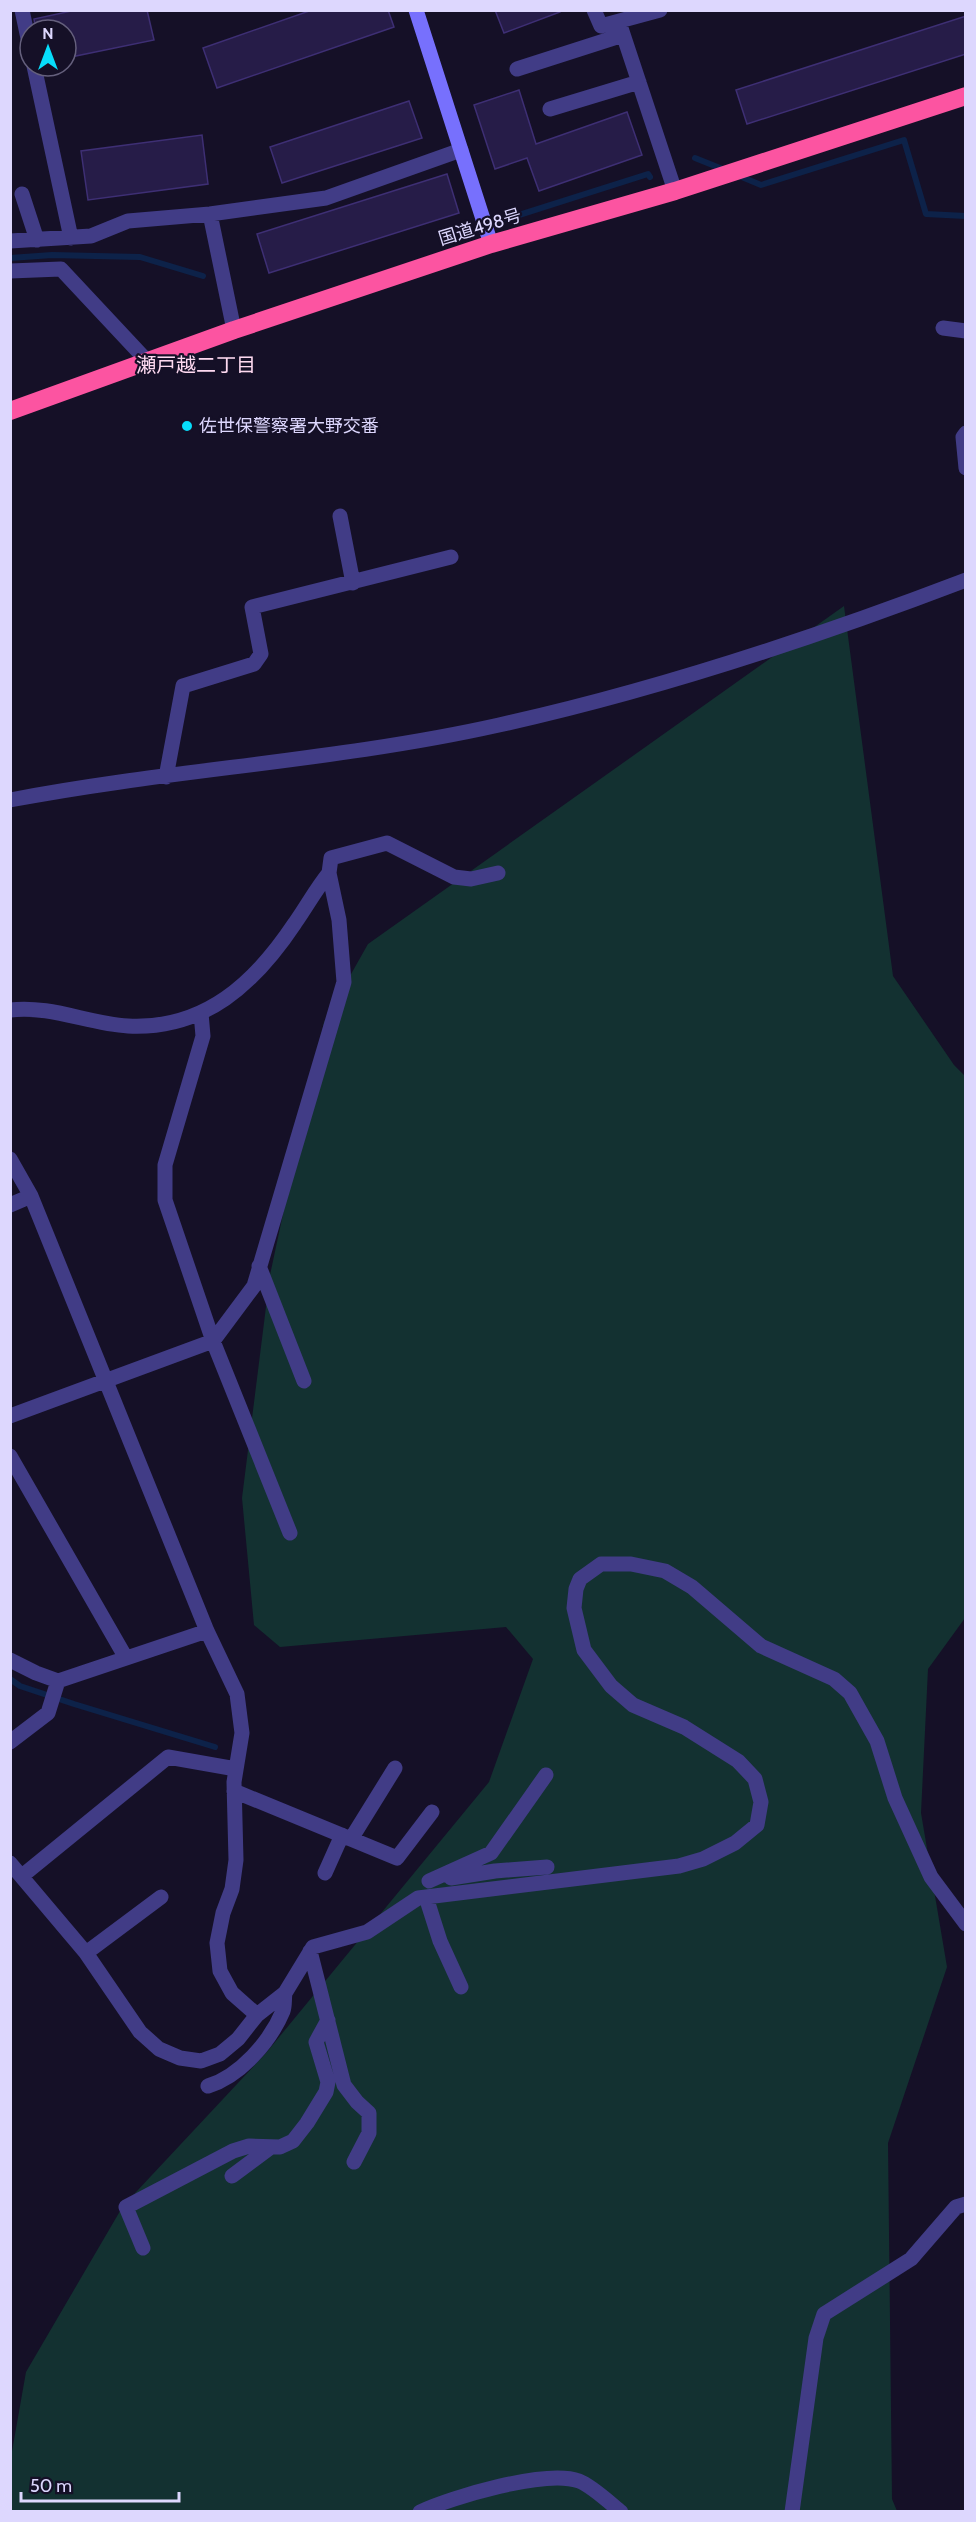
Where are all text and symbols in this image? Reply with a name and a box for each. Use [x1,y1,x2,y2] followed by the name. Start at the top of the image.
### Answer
[18,18,78,78] north arrow
[42,24,54,43] text: N
[436,204,524,250] street label: 国道498号
[136,353,256,377] district label: 瀬戸越二丁目
[199,415,379,437] place label: 佐世保警察署大野交番
[180,419,194,433] marker: 佐世保警察署大野交番
[21,2465,178,2503] scale bar
[30,2475,72,2497] text: 50 m

